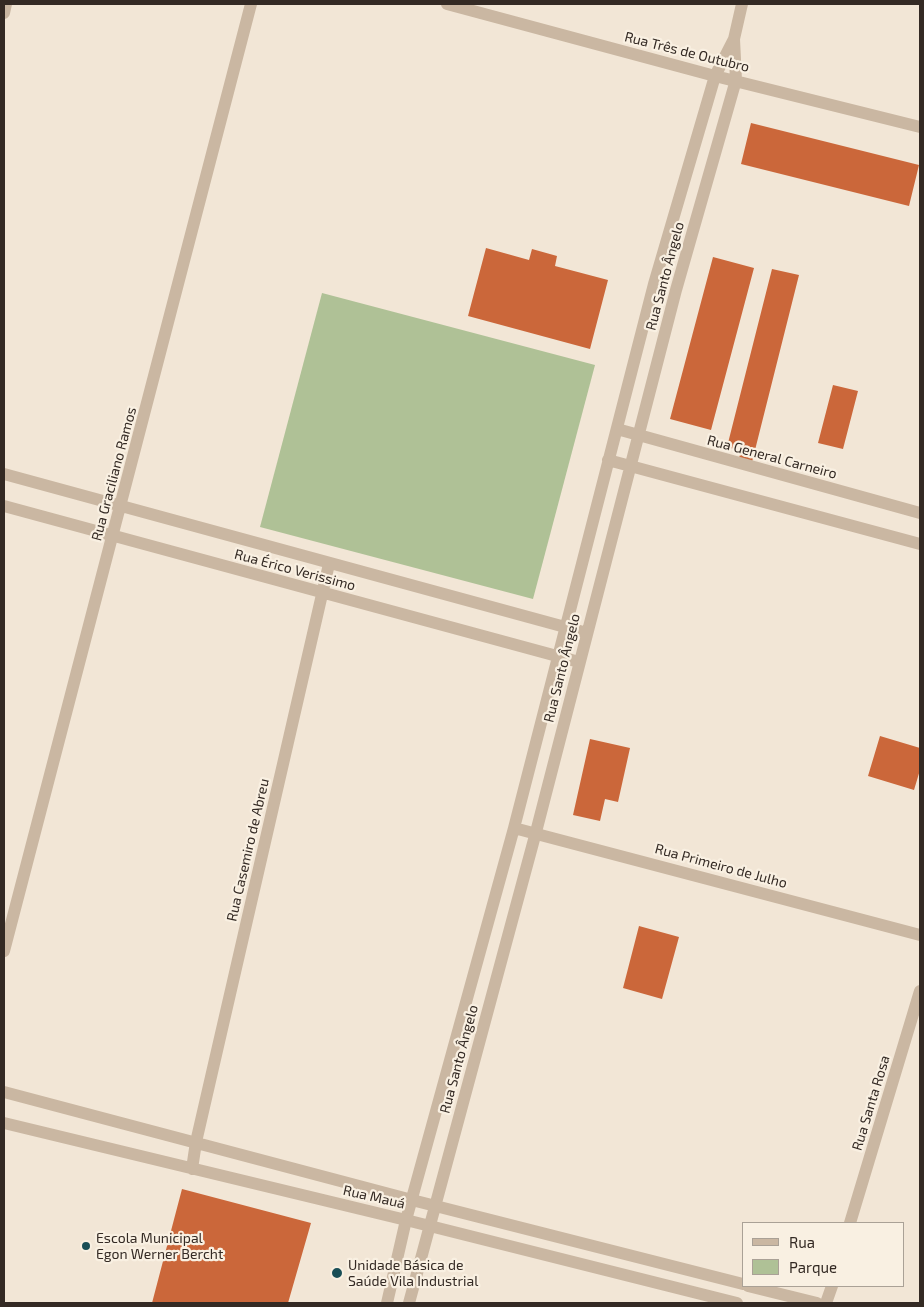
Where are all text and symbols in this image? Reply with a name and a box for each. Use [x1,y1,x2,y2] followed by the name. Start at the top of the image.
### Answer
[623,28,751,76] street label: Rua Três de Outubro
[642,220,688,332] street label: Rua Santo Ângelo
[88,405,140,543] street label: Rua Graciliano Ramos
[705,432,839,482] street label: Rua General Carneiro
[233,546,357,594] street label: Rua Érico Verissimo
[540,612,584,724] street label: Rua Santo Ângelo
[223,777,273,923] street label: Rua Casemiro de Abreu
[653,840,789,892] street label: Rua Primeiro de Julho
[436,1003,482,1115] street label: Rua Santo Ângelo
[849,1053,893,1153] street label: Rua Santa Rosa
[341,1182,407,1212] street label: Rua Mauá
[742,1222,904,1287] legend
[96,1230,223,1262] place label: Escola Municipal Egon Werner Bercht
[789,1233,815,1251] text: Rua
[80,1240,92,1252] marker: Escola Municipal Egon Werner Bercht
[348,1257,478,1290] place label: Unidade Básica de Saúde Vila Industrial
[789,1258,837,1276] text: Parque
[330,1266,344,1280] marker: Unidade Básica de Saúde Vila Industrial

